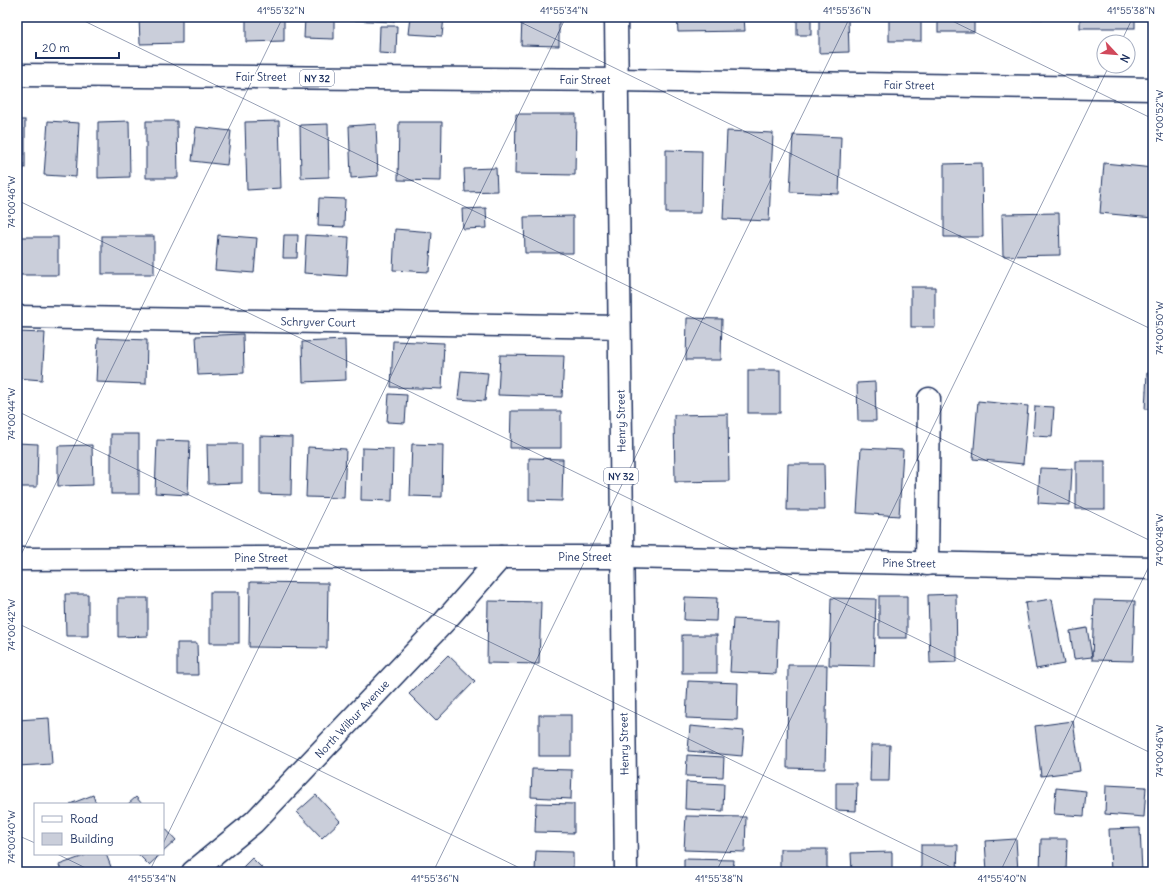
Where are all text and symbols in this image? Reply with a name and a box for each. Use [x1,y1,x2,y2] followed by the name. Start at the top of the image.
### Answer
[257,4,305,17] text: 41°55'32"N
[540,4,588,17] text: 41°55'34"N
[823,4,871,17] text: 41°55'36"N
[1107,4,1155,17] text: 41°55'38"N
[36,34,119,60] scale bar
[1096,34,1136,74] north arrow
[42,40,70,55] text: 20 m
[1117,52,1133,65] text: N
[236,70,287,84] street label: Fair Street
[300,70,334,86] road number: NY 32
[560,73,611,87] street label: Fair Street
[883,78,935,92] street label: Fair Street
[1153,90,1166,142] text: 74°00'52"W
[5,176,18,228] text: 74°00'46"W
[1153,301,1166,355] text: 74°00'50"W
[280,314,356,330] street label: Schryver Court
[5,388,18,440] text: 74°00'44"W
[613,389,629,453] street label: Henry Street
[604,468,638,484] road number: NY 32
[1153,514,1166,566] text: 74°00'48"W
[558,550,612,564] street label: Pine Street
[234,551,288,565] street label: Pine Street
[882,556,936,570] street label: Pine Street
[5,599,18,651] text: 74°00'42"W
[312,677,392,761] street label: North Wilbur Avenue
[616,712,632,776] street label: Henry Street
[1153,725,1166,777] text: 74°00'46"W
[34,803,164,855] legend
[5,810,18,864] text: 74°00'40"W
[70,811,98,826] text: Road
[70,831,114,846] text: Building
[128,872,176,885] text: 41°55'34"N
[411,872,459,885] text: 41°55'36"N
[695,872,743,885] text: 41°55'38"N
[978,872,1026,885] text: 41°55'40"N

